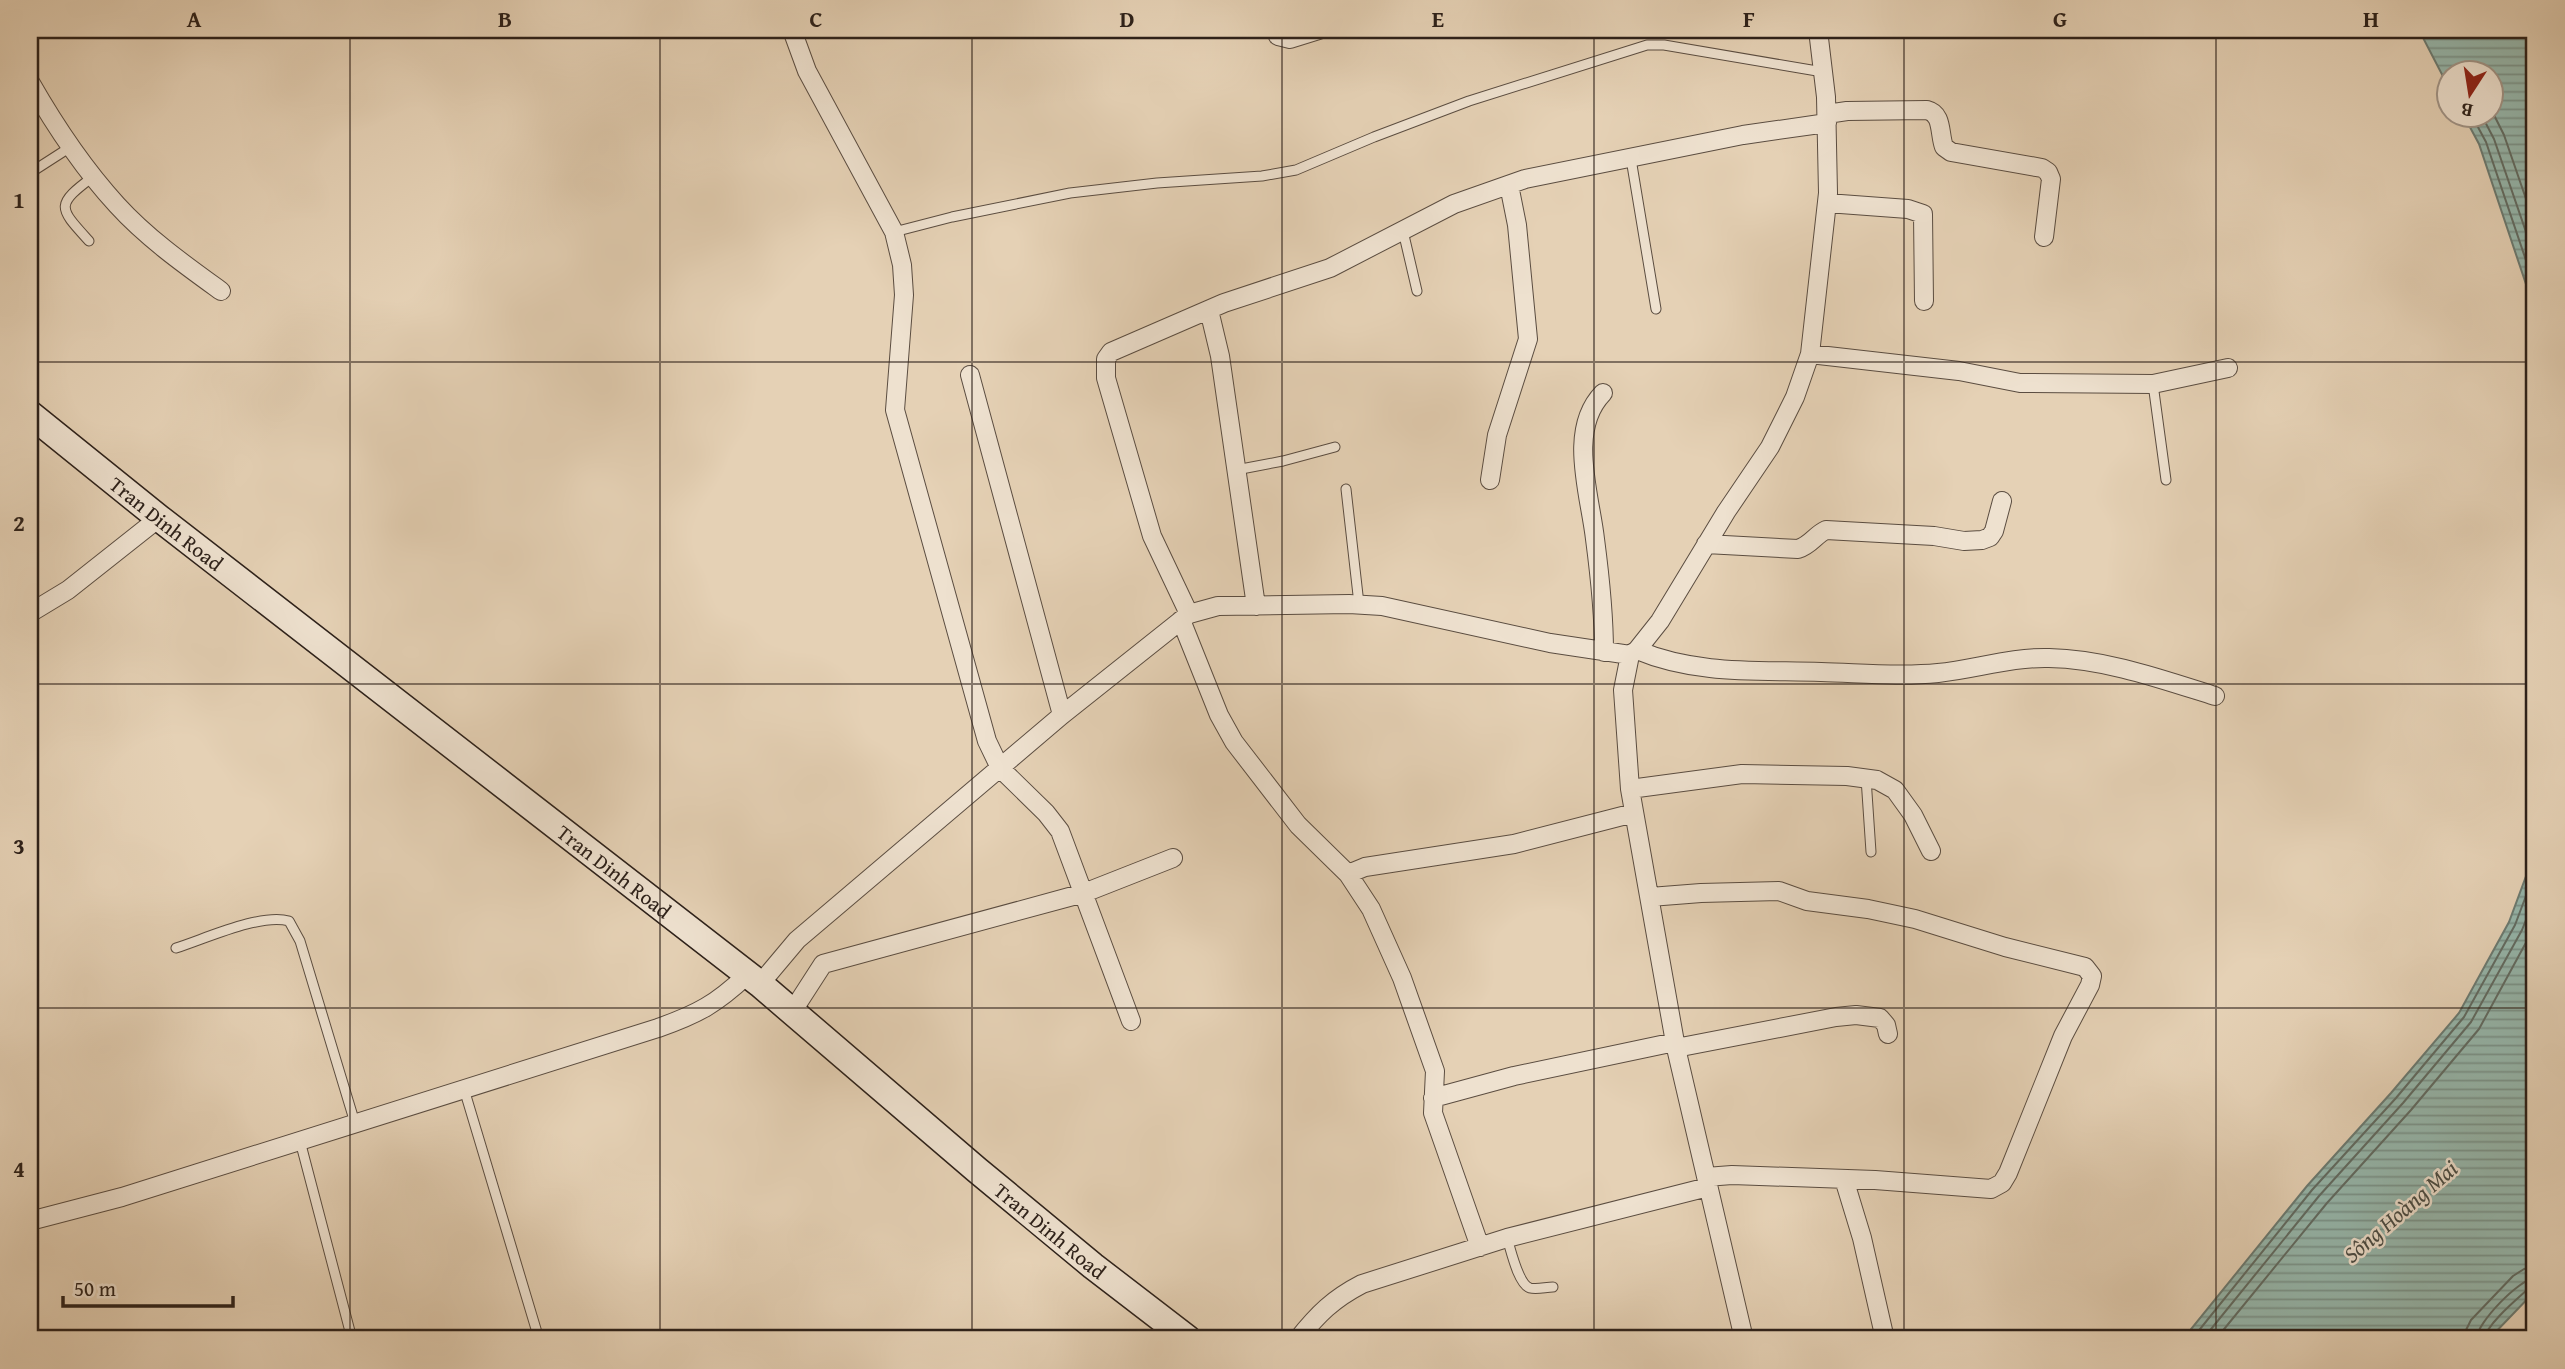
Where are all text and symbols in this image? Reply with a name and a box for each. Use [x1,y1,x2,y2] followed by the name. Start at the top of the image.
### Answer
[187,2,202,35] text: A
[498,2,512,35] text: B
[809,2,823,35] text: C
[1120,2,1135,35] text: D
[1432,2,1444,35] text: E
[1743,2,1755,35] text: F
[2053,2,2067,35] text: G
[2363,2,2379,35] text: H
[2436,60,2506,130] north arrow
[2458,96,2475,126] text: B
[13,183,25,216] text: 1
[103,469,231,579] street label: Tran Dinh Road
[13,506,25,539] text: 2
[551,817,679,926] street label: Tran Dinh Road
[13,829,25,862] text: 3
[13,1152,25,1185] text: 4
[2336,1152,2464,1270] water label: Sông Hoàng Mai
[987,1175,1113,1287] street label: Tran Dinh Road
[63,1264,233,1308] scale bar
[74,1273,116,1304] text: 50 m

